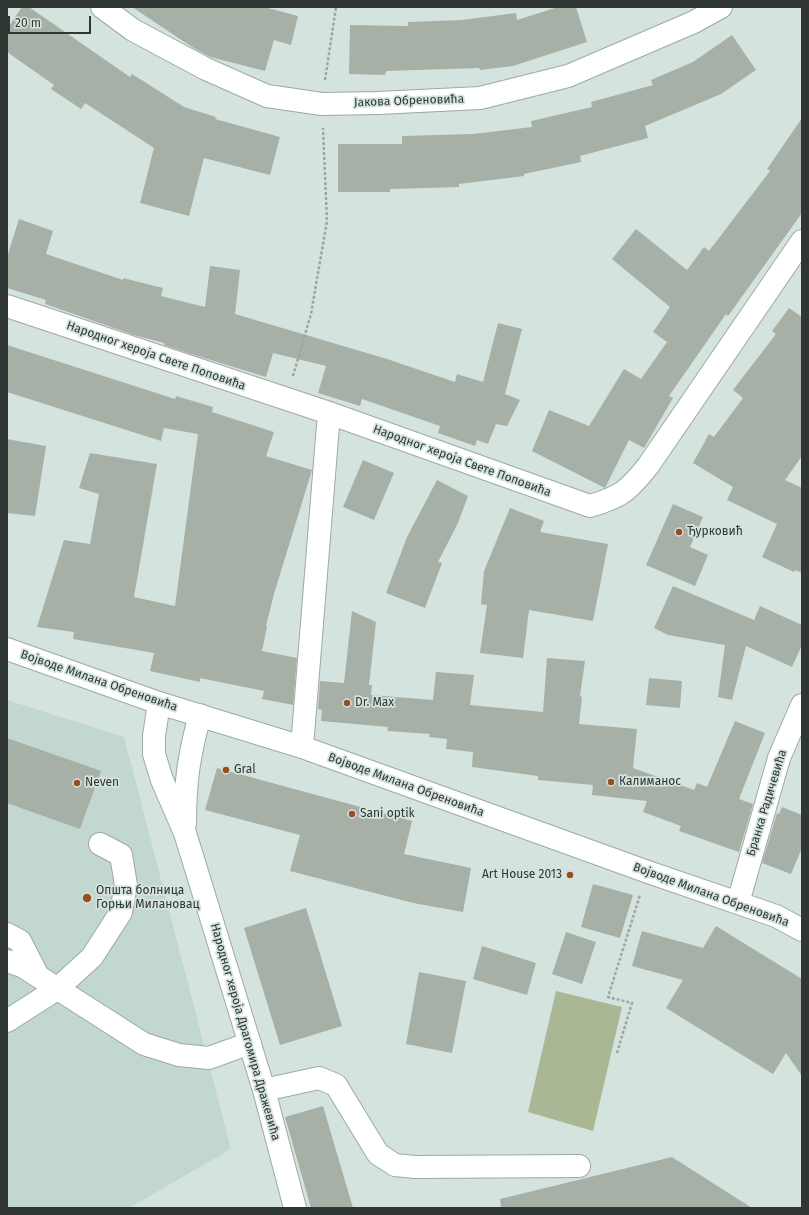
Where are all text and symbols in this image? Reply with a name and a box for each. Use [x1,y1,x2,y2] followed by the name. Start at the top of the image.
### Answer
[10,8,93,34] scale bar
[15,16,41,30] text: 20 m
[354,92,464,110] street label: Јакова Обреновића
[65,319,247,393] street label: Народног хероја Свете Поповића
[371,422,553,500] street label: Народног хероја Свете Поповића
[687,525,743,539] place label: Ђурковић
[674,527,684,537] marker: Ђурковић
[19,647,179,715] street label: Војводе Милана Обреновића
[355,696,394,710] place label: Dr. Max
[342,698,352,708] marker: Dr. Max
[744,748,790,858] street label: Бранка Радичевића
[326,750,486,820] street label: Војводе Милана Обреновића
[234,763,256,777] place label: Gral
[221,765,231,775] marker: Gral
[619,775,681,789] place label: Калиманос
[85,776,119,790] place label: Neven
[606,777,616,787] marker: Калиманос
[72,778,82,788] marker: Neven
[360,807,415,821] place label: Sani optik
[347,809,357,819] marker: Sani optik
[631,860,791,930] street label: Војводе Милана Обреновића
[482,868,562,882] place label: Art House 2013
[565,870,575,880] marker: Art House 2013
[96,884,199,912] place label: Општа болница Горњи Милановац
[81,892,93,904] marker: Општа болница Горњи Милановац
[207,922,283,1142] street label: Народног хероја Драгомира Дражевића

